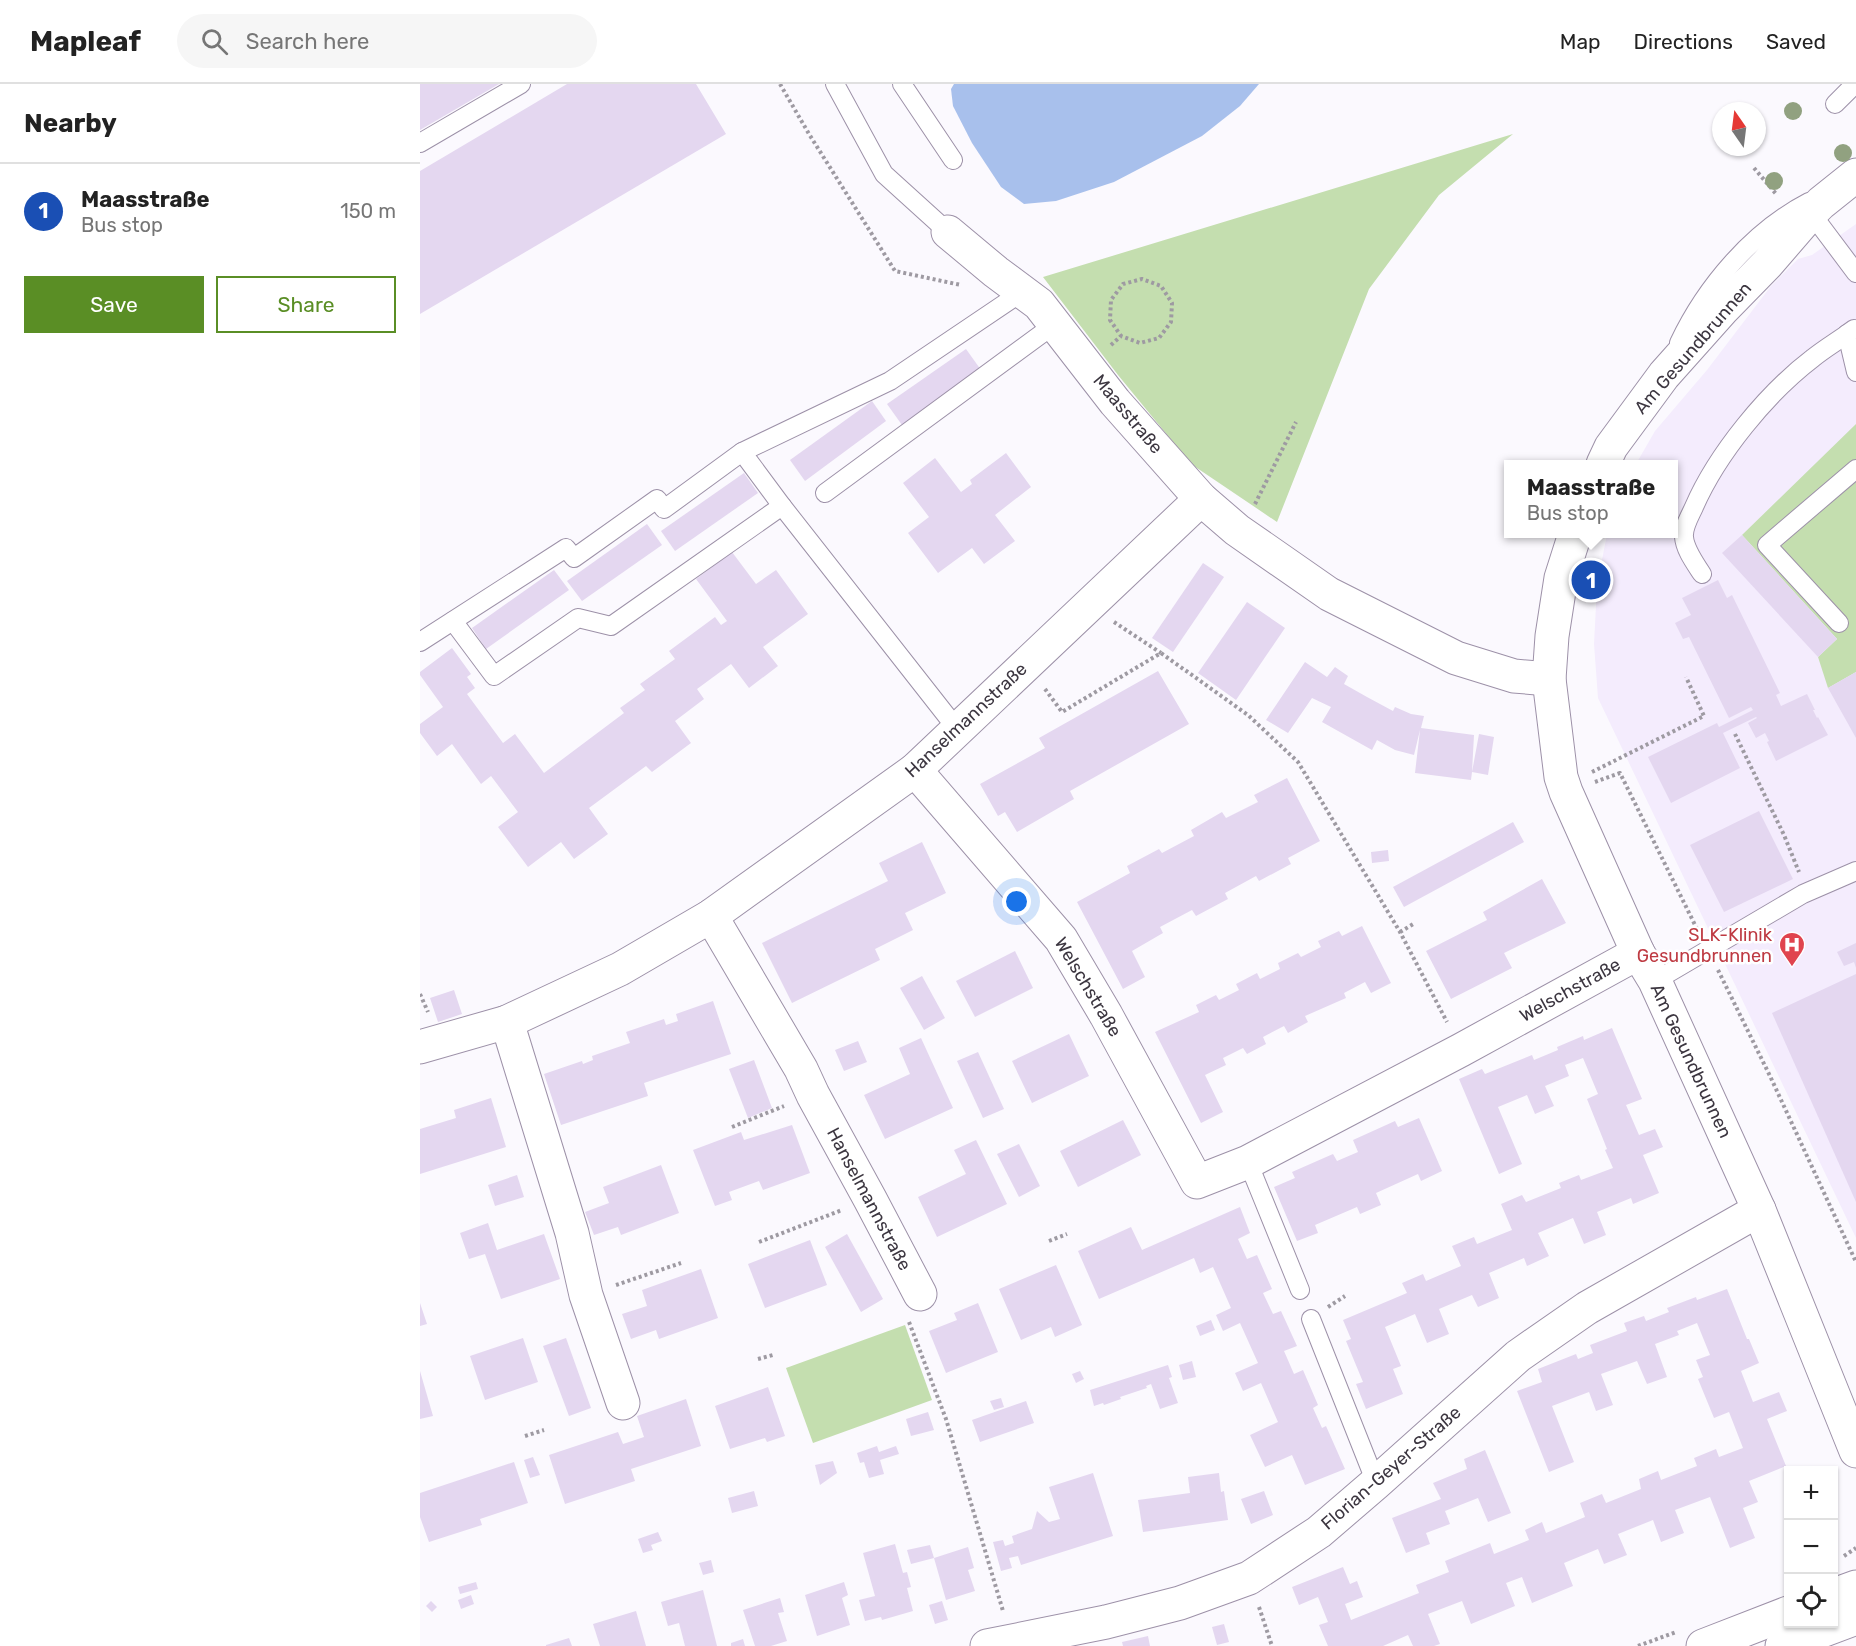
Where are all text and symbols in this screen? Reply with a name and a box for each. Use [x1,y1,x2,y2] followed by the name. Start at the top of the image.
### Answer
[177,14,597,68] search box
[30,25,141,58] text: Mapleaf
[198,25,231,58] icon: search
[246,28,369,55] text: Search here
[1560,29,1601,54] text: Map
[1634,29,1733,54] text: Directions
[1766,29,1826,54] text: Saved
[1712,102,1766,156] north arrow
[24,108,117,139] text: Nearby
[81,186,210,213] text: Maasstraße
[39,199,48,223] text: 1
[340,199,396,223] text: 150 m
[81,213,163,237] text: Bus stop
[24,276,204,333] button: Save
[216,276,396,333] button: Share
[1630,278,1756,418] street label: Am Gesundbrunnen
[1088,370,1168,458] street label: Maasstraße
[1504,460,1678,538] popup
[1527,474,1655,501] text: Maasstraße
[1527,501,1609,525] text: Bus stop
[1572,558,1610,602] pin: 1
[900,658,1032,782] street label: Hanselmannstraße
[1002,887,1031,916] your location
[1637,924,1773,967] place label: SLK-Klinik Gesundbrunnen
[1777,930,1807,968] hospital icon: SLK-Klinik Gesundbrunnen
[1050,933,1126,1041] street label: Welschstraße
[1516,953,1624,1027] street label: Welschstraße
[1646,980,1736,1142] street label: Am Gesundbrunnen
[822,1124,916,1274] street label: Hanselmannstraße
[1317,1401,1465,1535] street label: Florian-Geyer-Straße
[1784,1466,1838,1628] map controls
[1784,1466,1838,1520] button: +
[1784,1520,1838,1574] button: −
[1784,1574,1838,1628] button: locate

